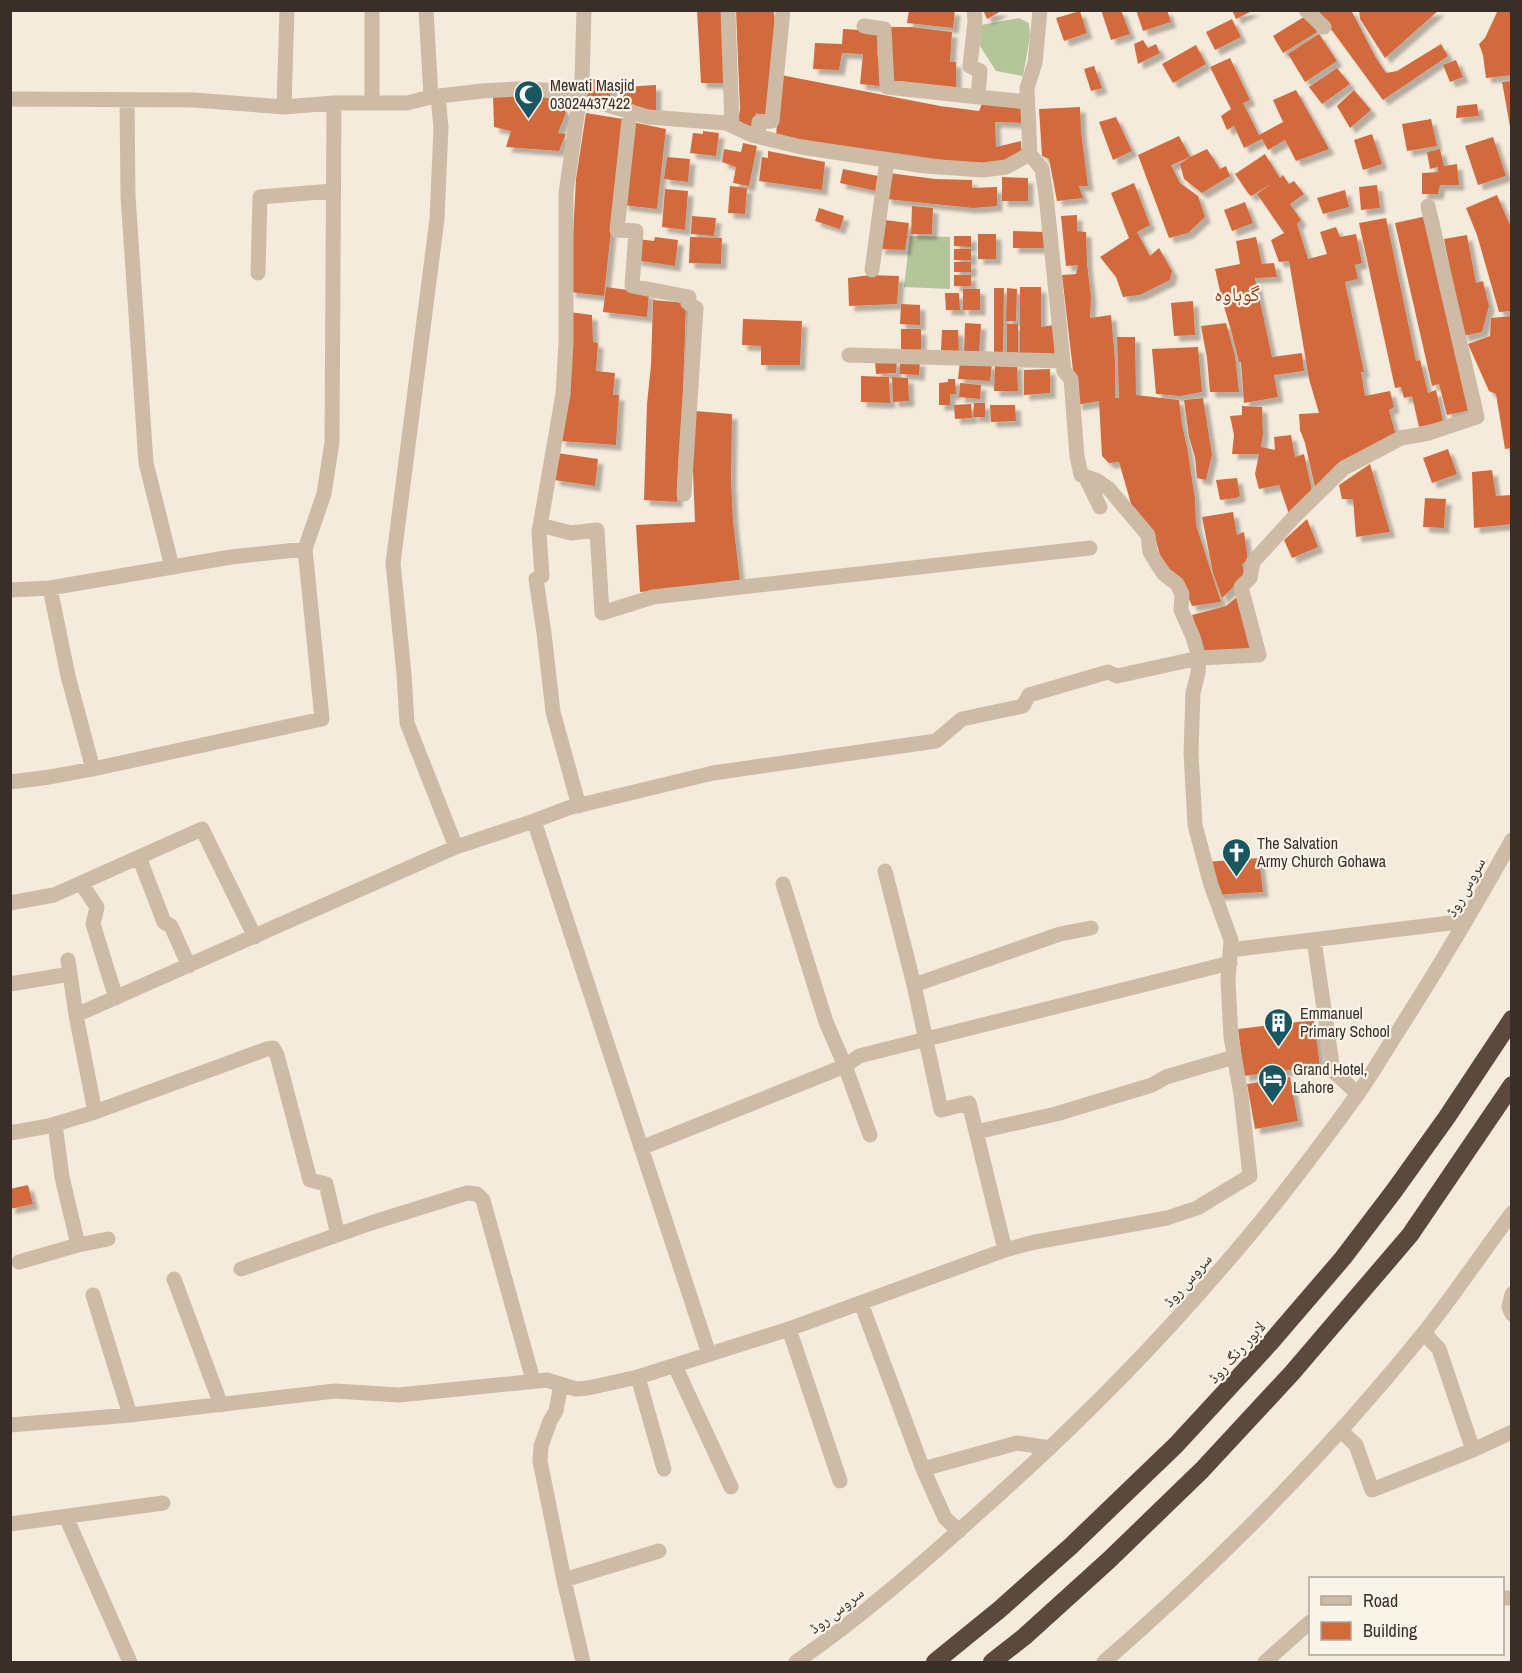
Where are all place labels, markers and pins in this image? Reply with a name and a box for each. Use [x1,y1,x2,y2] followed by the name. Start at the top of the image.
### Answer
[550,74,635,114] place label: Mewati Masjid 03024437422
[513,78,545,120] mosque icon: Mewati Masjid 03024437422
[1256,832,1387,872] place label: The Salvation Army Church Gohawa
[1220,836,1252,878] church icon: The Salvation Army Church Gohawa
[1300,1002,1390,1042] place label: Emmanuel Primary School
[1263,1006,1295,1048] building icon: Emmanuel Primary School
[1293,1058,1367,1098] place label: Grand Hotel, Lahore
[1256,1062,1288,1104] hotel icon: Grand Hotel, Lahore

